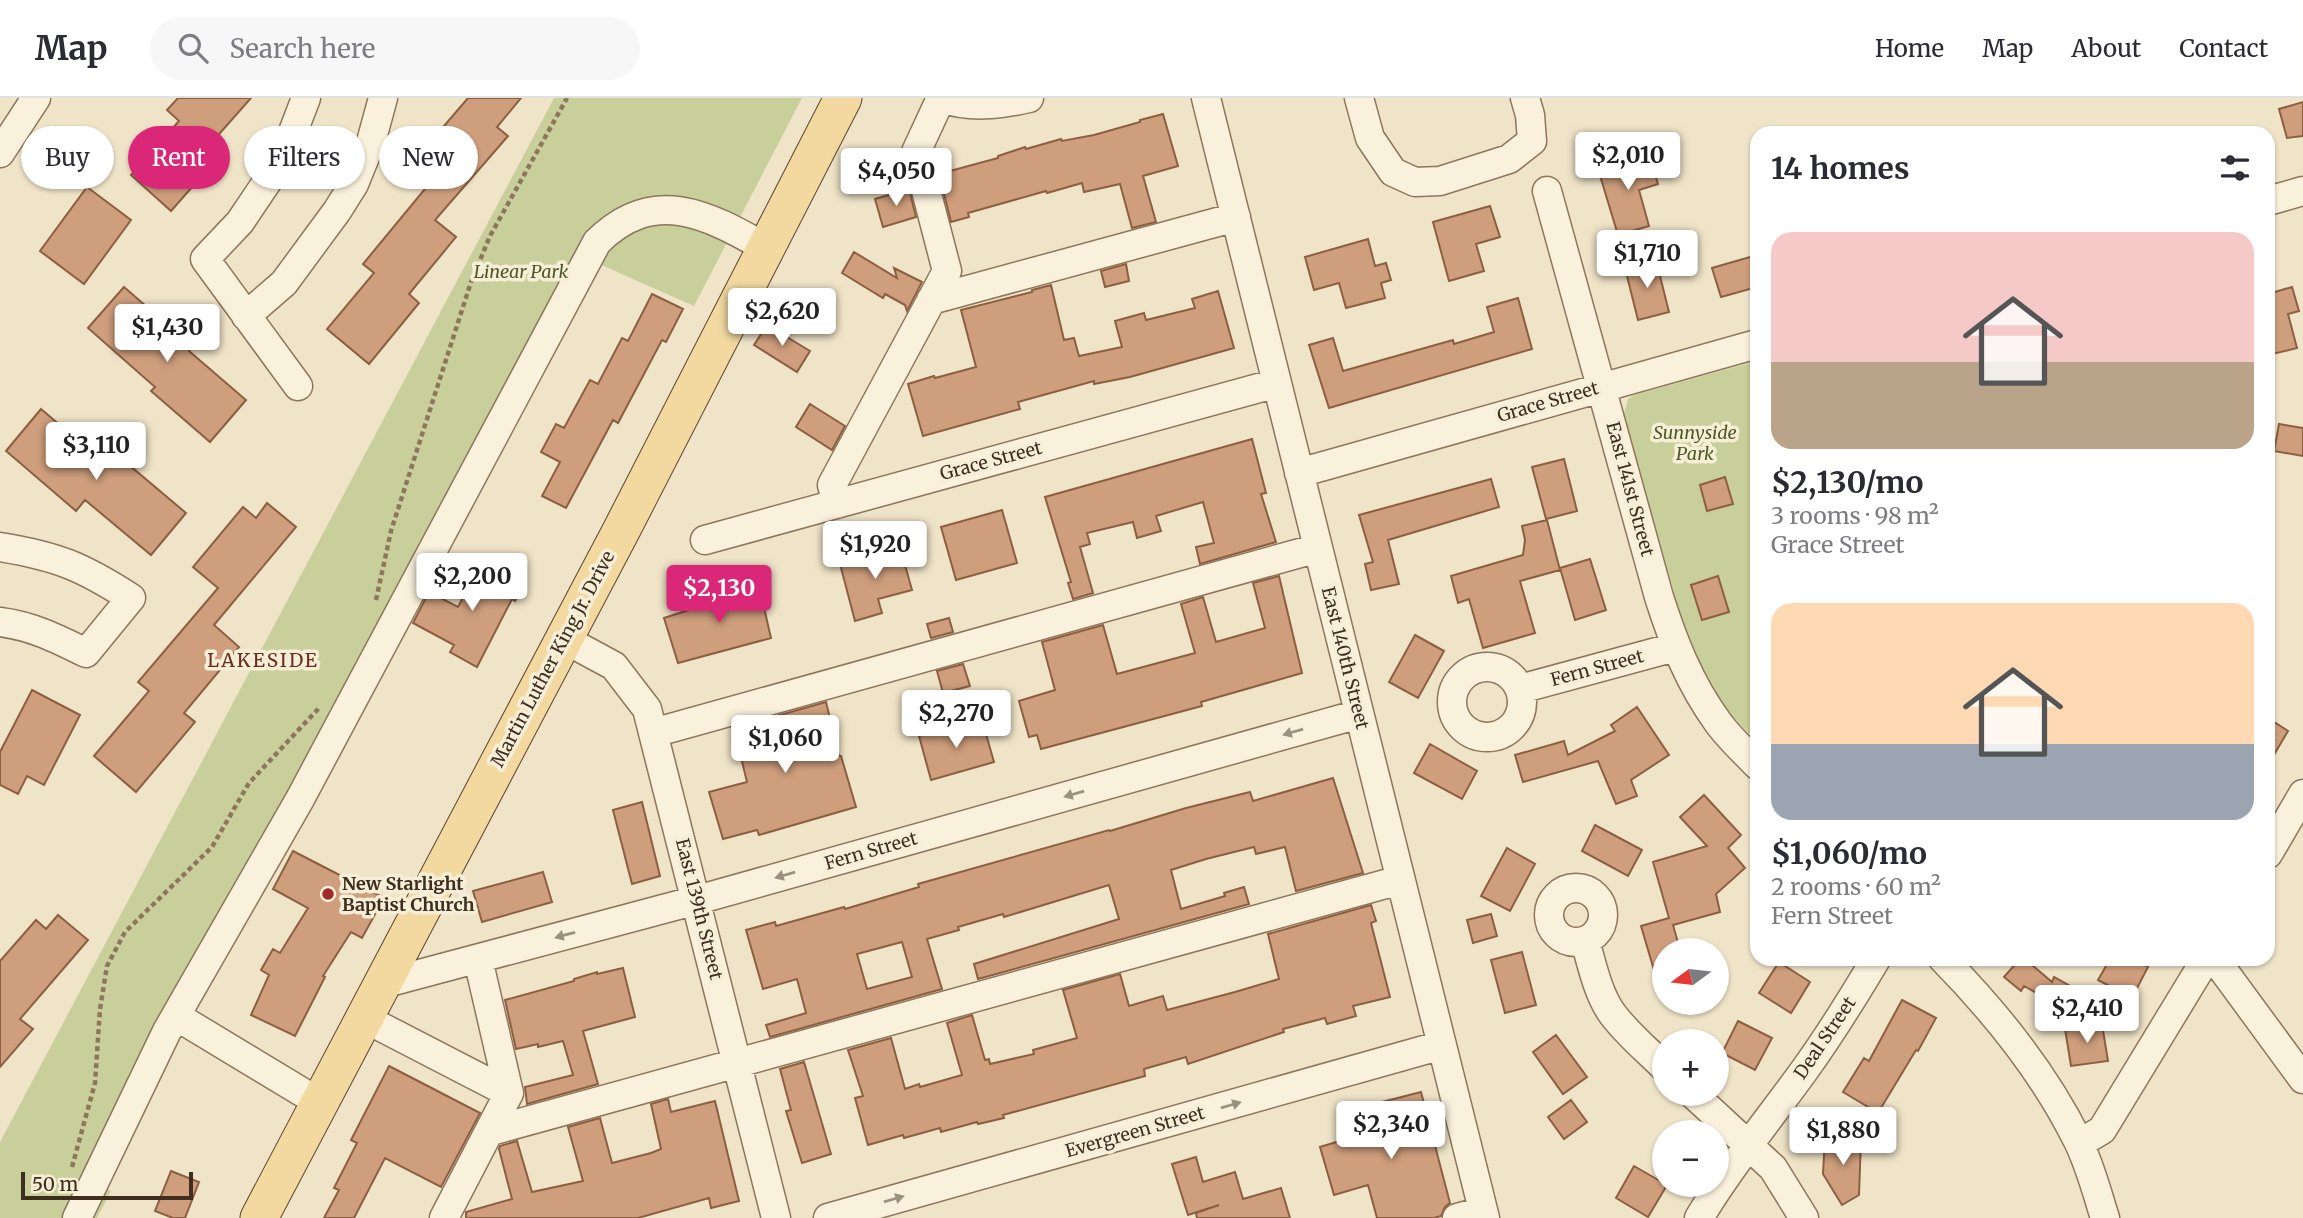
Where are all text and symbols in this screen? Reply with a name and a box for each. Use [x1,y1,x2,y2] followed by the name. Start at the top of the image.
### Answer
[150,17,640,80] search box
[35,28,108,69] text: Map
[174,29,212,67] icon: search
[230,32,375,65] text: Search here
[1875,33,1944,64] text: Home
[1982,33,2033,64] text: Map
[2071,33,2141,64] text: About
[2179,33,2268,64] text: Contact
[21,126,114,189] chip: Buy
[128,126,230,189] chip: Rent
[244,126,365,189] chip: Filters
[379,126,478,189] chip: New
[1571,132,1685,192] pin: $2,010
[1591,140,1665,169] text: $2,010
[839,148,953,208] pin: $4,050
[1771,149,1909,187] text: 14 homes
[2216,149,2254,187] icon: filters
[857,156,935,185] text: $4,050
[1590,230,1704,290] pin: $1,710
[1613,238,1681,267] text: $1,710
[474,260,568,283] park label: Linear Park
[1950,278,2076,404] icon: home
[725,288,839,348] pin: $2,620
[744,296,820,325] text: $2,620
[110,304,224,364] pin: $1,430
[131,312,203,341] text: $1,430
[1494,376,1601,427] street label: Grace Street
[1601,419,1660,559] street label: East 141st Street
[1653,421,1737,465] park label: Sunnyside Park
[39,422,153,482] pin: $3,110
[62,430,130,459] text: $3,110
[937,436,1044,485] street label: Grace Street
[1771,463,1923,501] text: $2,130/mo
[1771,501,1939,530] text: 3 rooms · 98 m²
[818,522,932,581] pin: $1,920
[839,529,911,558] text: $1,920
[1771,530,1904,559] text: Grace Street
[486,547,619,771] street label: Martin Luther King Jr. Drive
[415,554,529,613] pin: $2,200
[432,561,512,590] text: $2,200
[662,566,776,625] pin: $2,130
[682,573,756,602] text: $2,130
[1317,584,1374,732] street label: East 140th Street
[1548,644,1646,691] street label: Fern Street
[207,648,319,672] district label: LAKESIDE
[1950,649,2076,775] icon: home
[899,690,1013,750] pin: $2,270
[918,698,994,727] text: $2,270
[728,716,842,775] pin: $1,060
[747,723,823,752] text: $1,060
[1282,727,1304,738] one-way arrow
[1064,789,1085,799] one-way arrow
[822,826,920,875] street label: Fern Street
[1771,834,1927,872] text: $1,060/mo
[671,836,728,982] street label: East 139th Street
[773,870,795,881] one-way arrow
[342,872,474,916] place label: New Starlight Baptist Church
[1771,872,1941,901] text: 2 rooms · 60 m²
[320,886,336,902] marker: New Starlight Baptist Church
[1771,901,1893,930] text: Fern Street
[554,930,576,941] one-way arrow
[1652,938,1729,1015] north arrow
[1652,938,1729,1197] map controls
[2030,986,2144,1045] pin: $2,410
[1789,992,1861,1083] street label: Deal Street
[2051,993,2123,1022] text: $2,410
[1652,1029,1729,1106] button: +
[1221,1099,1242,1109] one-way arrow
[1063,1101,1207,1162] street label: Evergreen Street
[1334,1102,1448,1161] pin: $2,340
[1786,1108,1900,1167] pin: $1,880
[1352,1109,1430,1138] text: $2,340
[1805,1115,1881,1144] text: $1,880
[1652,1120,1729,1197] button: −
[21,1169,192,1201] scale bar
[32,1172,78,1196] text: 50 m
[884,1194,905,1204] one-way arrow

